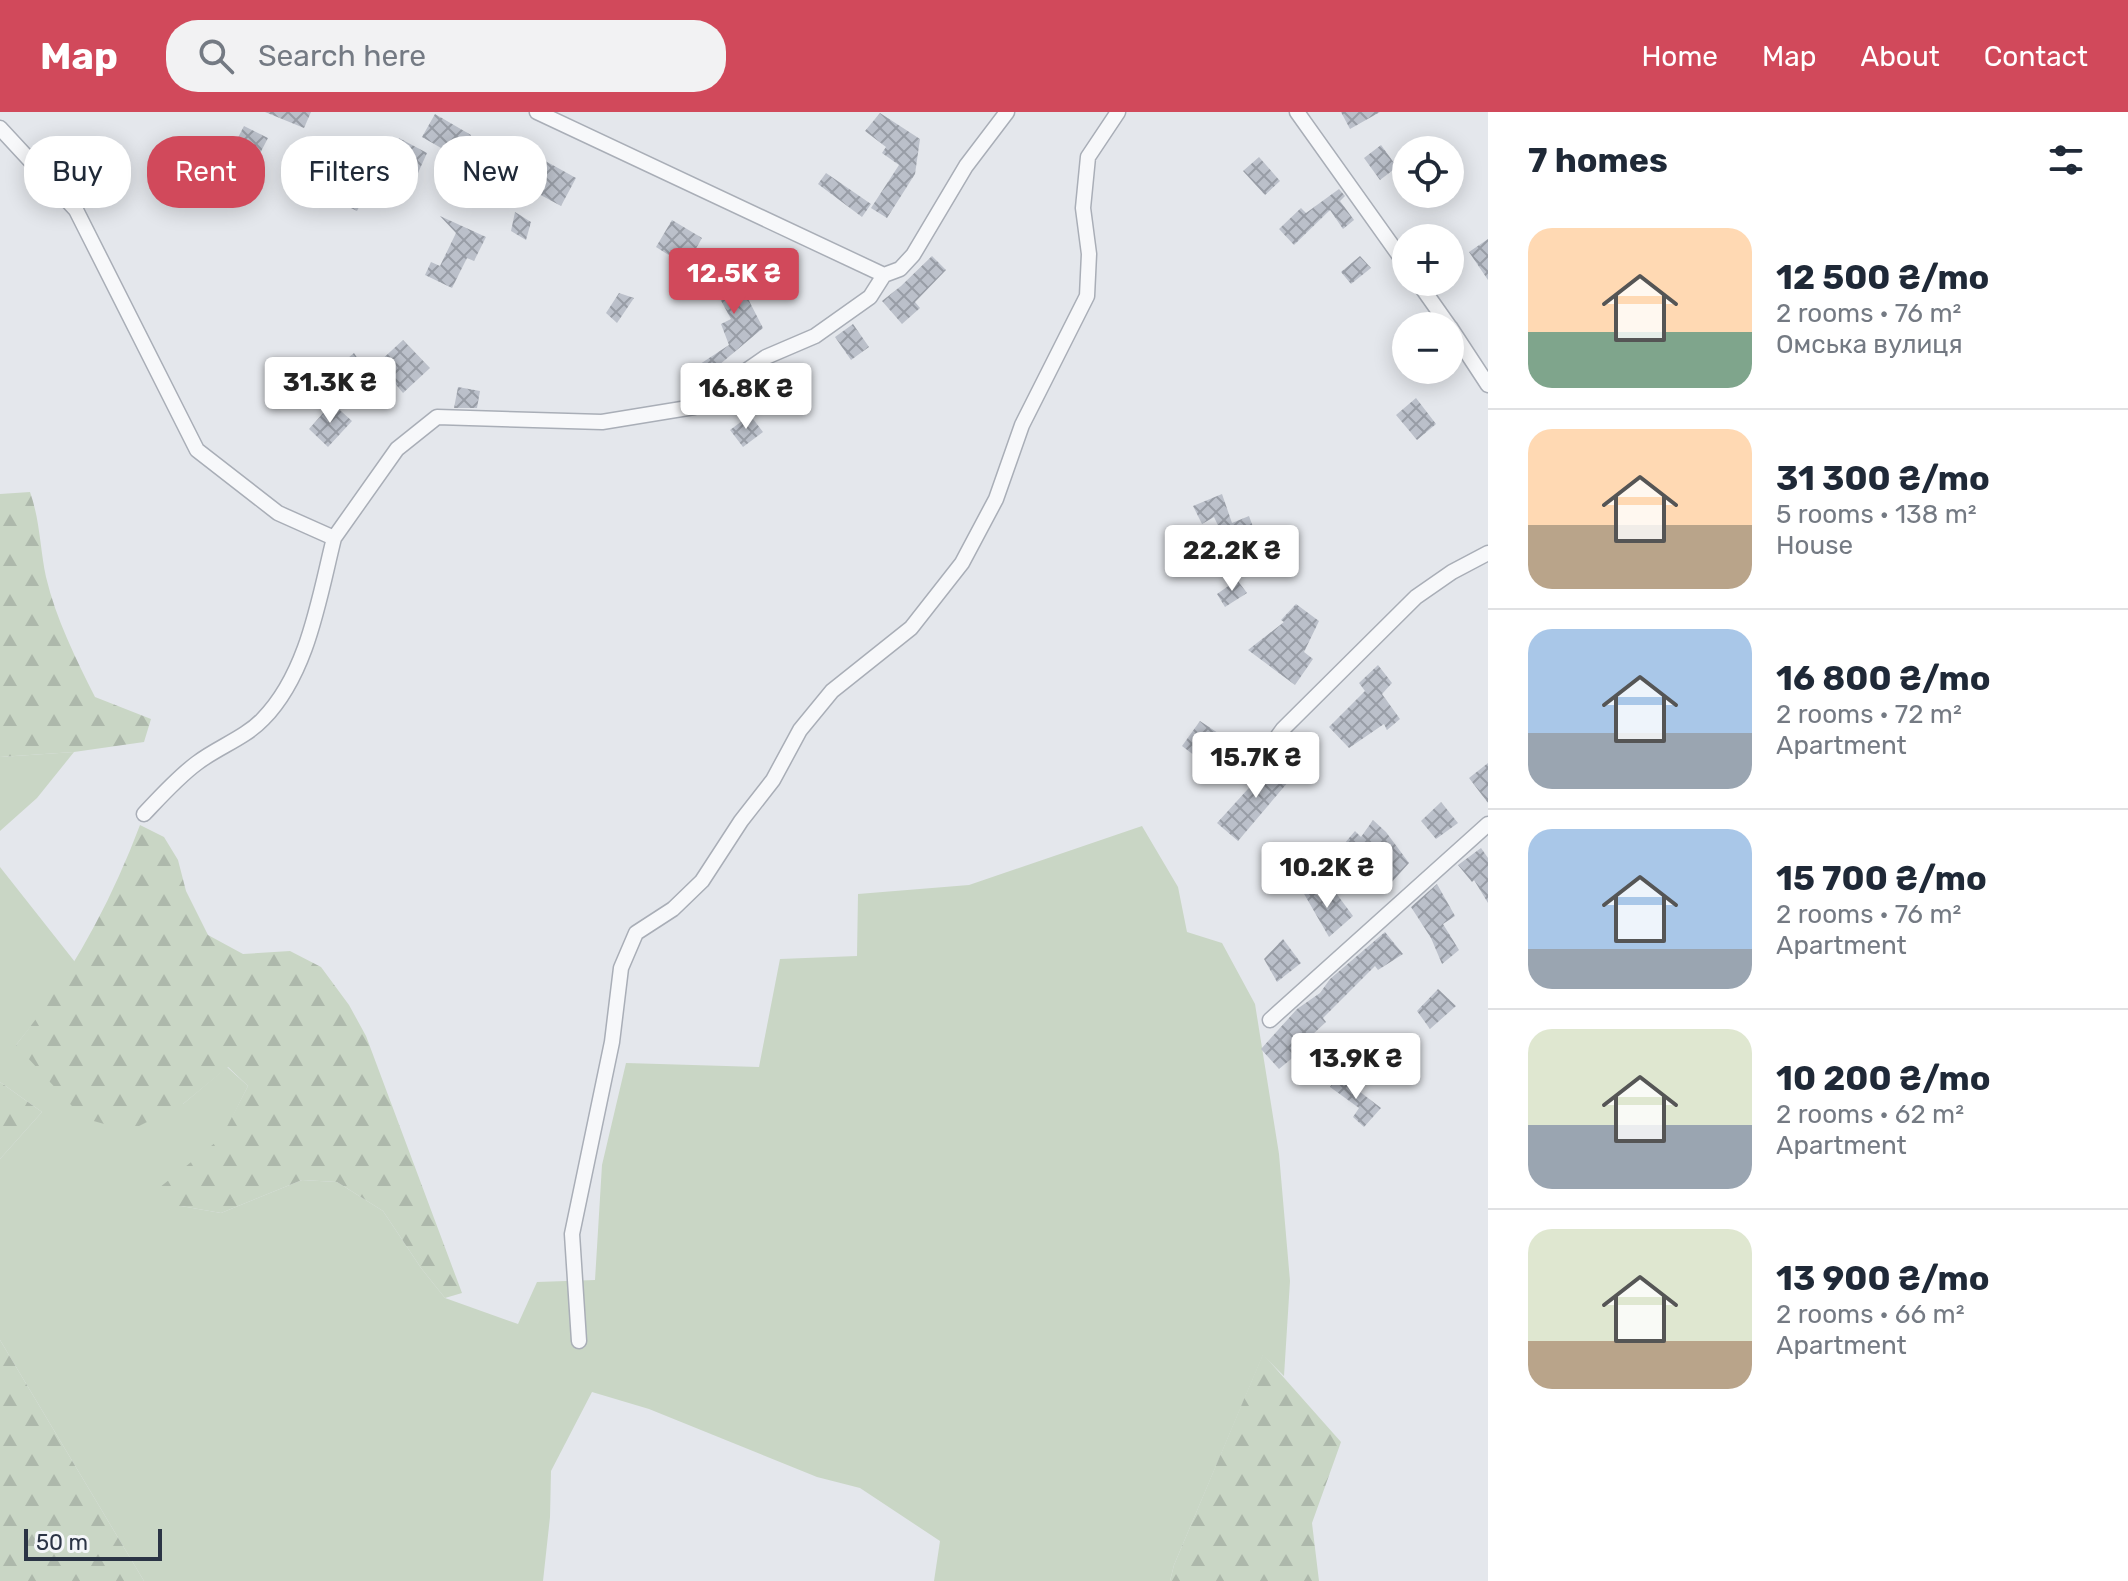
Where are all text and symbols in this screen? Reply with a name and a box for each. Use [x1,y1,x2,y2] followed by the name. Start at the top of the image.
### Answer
[166,20,726,92] search box
[40,33,118,79] text: Map
[194,34,238,78] icon: search
[258,38,426,74] text: Search here
[1641,40,1718,73] text: Home
[1762,40,1816,73] text: Map
[1860,40,1940,73] text: About
[1984,40,2088,73] text: Contact
[24,136,131,208] chip: Buy
[147,136,265,208] chip: Rent
[281,136,418,208] chip: Filters
[434,136,547,208] chip: New
[1392,136,1464,384] map controls
[1392,136,1464,208] button: locate
[2044,138,2088,182] icon: filters
[1528,140,1668,181] text: 7 homes
[1392,224,1464,296] button: +
[660,248,808,316] pin: 12.5K ₴
[1776,257,1989,298] text: 12 500 ₴/mo
[687,258,781,289] text: 12.5K ₴
[1592,260,1688,356] icon: home
[1776,298,1961,329] text: 2 rooms · 76 m²
[1392,312,1464,384] button: −
[1776,329,1963,360] text: Омська вулиця
[256,357,404,425] pin: 31.3K ₴
[672,363,820,431] pin: 16.8K ₴
[283,367,377,398] text: 31.3K ₴
[698,373,794,404] text: 16.8K ₴
[1776,458,1990,499] text: 31 300 ₴/mo
[1592,461,1688,557] icon: home
[1776,499,1977,530] text: 5 rooms · 138 m²
[1158,525,1306,593] pin: 22.2K ₴
[1776,530,1853,561] text: House
[1183,535,1281,566] text: 22.2K ₴
[1776,658,1990,699] text: 16 800 ₴/mo
[1592,661,1688,757] icon: home
[1776,699,1962,730] text: 2 rooms · 72 m²
[1776,730,1907,761] text: Apartment
[1182,732,1330,800] pin: 15.7K ₴
[1210,742,1302,773] text: 15.7K ₴
[1253,842,1401,910] pin: 10.2K ₴
[1280,852,1375,883] text: 10.2K ₴
[1776,858,1987,899] text: 15 700 ₴/mo
[1592,861,1688,957] icon: home
[1776,899,1961,930] text: 2 rooms · 76 m²
[1776,930,1907,961] text: Apartment
[1282,1033,1430,1101] pin: 13.9K ₴
[1309,1043,1403,1074] text: 13.9K ₴
[1776,1058,1991,1099] text: 10 200 ₴/mo
[1592,1061,1688,1157] icon: home
[1776,1099,1964,1130] text: 2 rooms · 62 m²
[1776,1130,1907,1161] text: Apartment
[1776,1258,1990,1299] text: 13 900 ₴/mo
[1592,1261,1688,1357] icon: home
[1776,1299,1965,1330] text: 2 rooms · 66 m²
[1776,1330,1907,1361] text: Apartment
[24,1525,162,1561] scale bar
[36,1529,88,1556] text: 50 m

